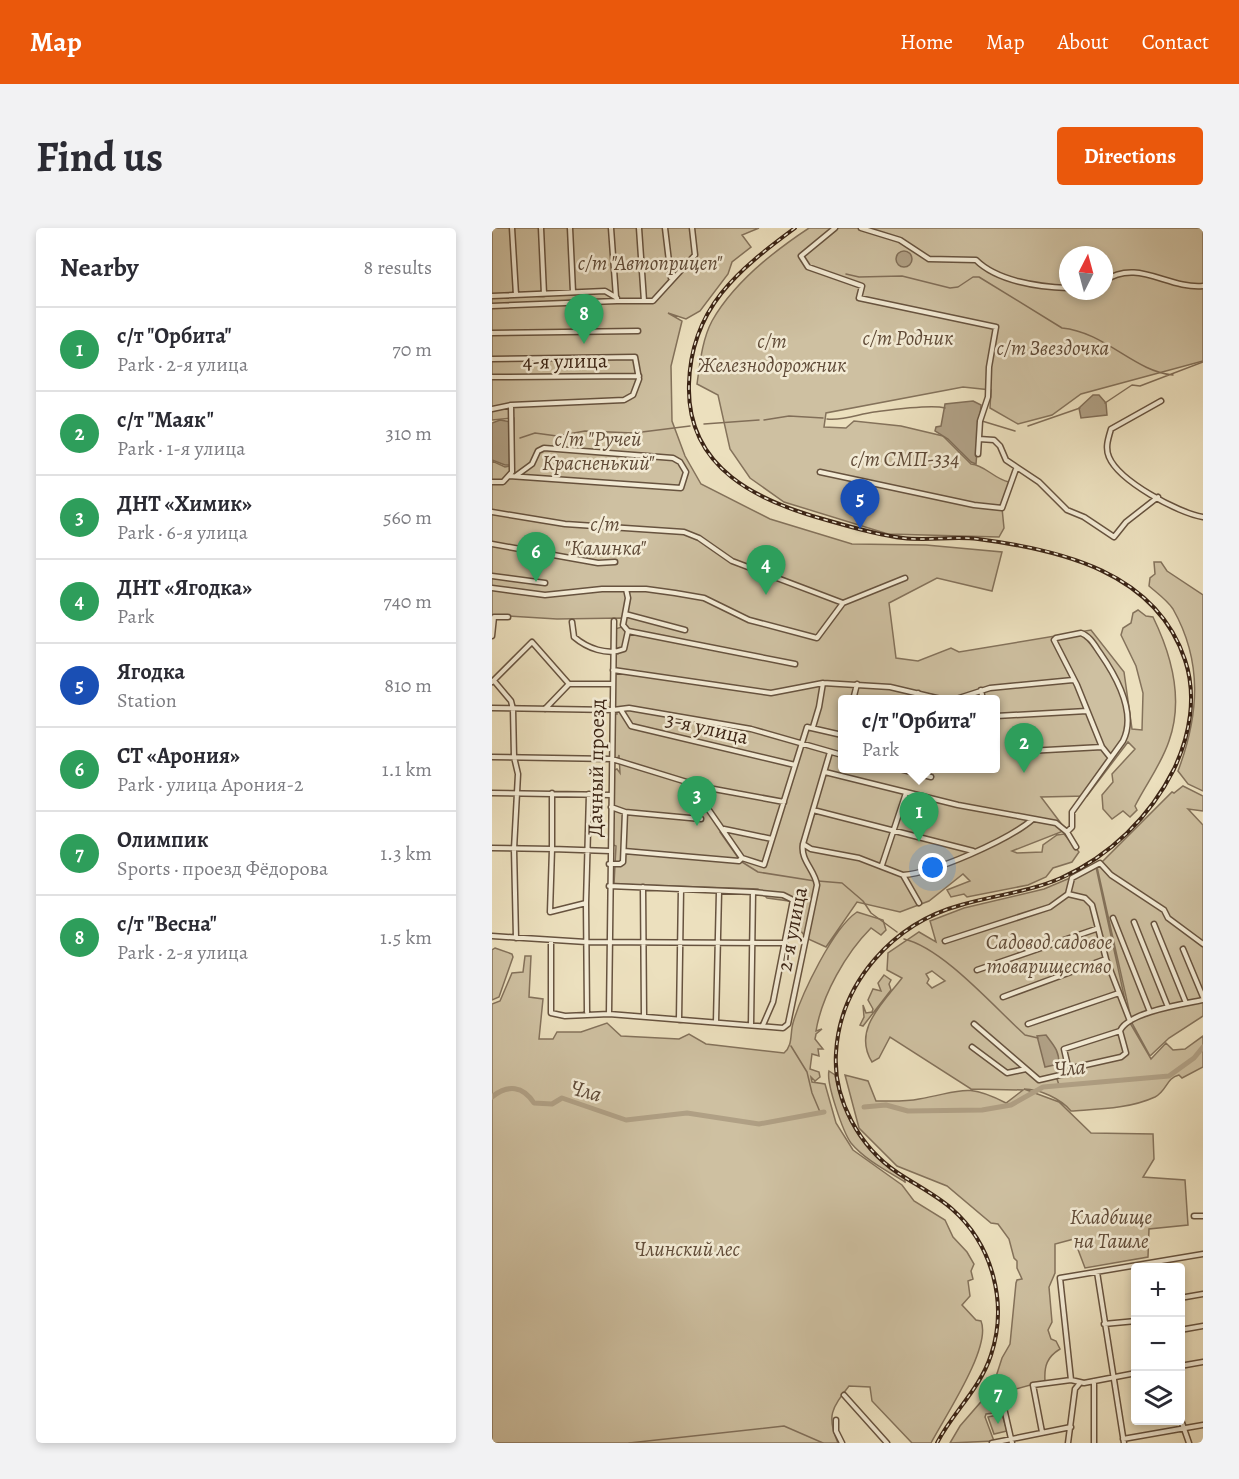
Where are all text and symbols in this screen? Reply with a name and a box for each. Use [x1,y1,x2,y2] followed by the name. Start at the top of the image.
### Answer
[30,23,82,61] text: Map
[900,28,953,56] text: Home
[986,28,1024,56] text: Map
[1057,28,1109,56] text: About
[1142,28,1209,56] text: Contact
[1057,127,1203,185] button: Directions
[36,128,163,185] text: Find us
[1059,246,1113,300] north arrow
[578,249,723,277] park label: с/т "Автоприцеп"
[60,250,139,285] text: Nearby
[364,254,432,281] text: 8 results
[564,294,604,344] pin: 8
[117,321,232,351] text: с/т "Орбита"
[863,324,953,352] park label: с/т Родник
[696,327,847,379] park label: с/т Железнодорожник
[997,334,1110,362] park label: с/т Звездочка
[76,336,83,363] text: 1
[392,336,432,363] text: 70 m
[522,346,608,376] street label: 4-я улица
[117,351,248,378] text: Park · 2-я улица
[117,405,214,435] text: с/т "Маяк"
[75,420,84,447] text: 2
[386,420,432,447] text: 310 m
[542,425,655,477] park label: с/т "Ручей Красненький"
[117,435,246,462] text: Park · 1-я улица
[850,445,960,473] park label: с/т СМП-334
[840,480,880,529] pin: 5
[117,489,252,519] text: ДНТ «Химик»
[75,504,84,531] text: 3
[383,504,432,531] text: 560 m
[564,510,647,562] park label: с/т "Калинка"
[117,519,248,546] text: Park · 6-я улица
[516,532,555,582] pin: 6
[746,546,786,595] pin: 4
[117,573,252,603] text: ДНТ «Ягодка»
[75,588,84,615] text: 4
[383,588,432,615] text: 740 m
[117,603,155,630] text: Park
[117,657,185,687] text: Ягодка
[75,672,84,699] text: 5
[384,672,432,699] text: 810 m
[117,687,177,714] text: Station
[838,695,1000,773] popup
[581,699,611,837] street label: Дачный проезд
[663,705,751,751] street label: 3-я улица
[862,706,976,736] text: с/т "Орбита"
[1004,724,1044,773] pin: 2
[862,736,899,763] text: Park
[117,741,240,771] text: СТ «Арония»
[75,756,84,783] text: 6
[382,756,432,783] text: 1.1 km
[117,771,303,798] text: Park · улица Арония-2
[678,776,716,826] pin: 3
[900,792,938,842] pin: 1
[117,825,209,855] text: Олимпик
[75,840,84,867] text: 7
[380,840,432,867] text: 1.3 km
[918,853,947,882] your location
[117,855,328,882] text: Sports · проезд Фёдорова
[770,884,814,974] street label: 2-я улица
[117,909,217,939] text: с/т "Весна"
[75,924,84,951] text: 8
[380,924,432,951] text: 1.5 km
[986,928,1113,980] park label: Садовод садовое товарищество
[117,939,248,966] text: Park · 2-я улица
[1053,1052,1087,1084] water label: Чла
[567,1072,605,1110] water label: Чла
[1070,1203,1153,1255] park label: Кладбище на Ташле
[634,1235,741,1263] park label: Члинский лес
[1131,1263,1185,1425] map controls
[1131,1263,1185,1317] button: +
[1131,1317,1185,1371] button: −
[1131,1371,1185,1425] button: layers
[978,1374,1018,1424] pin: 7

